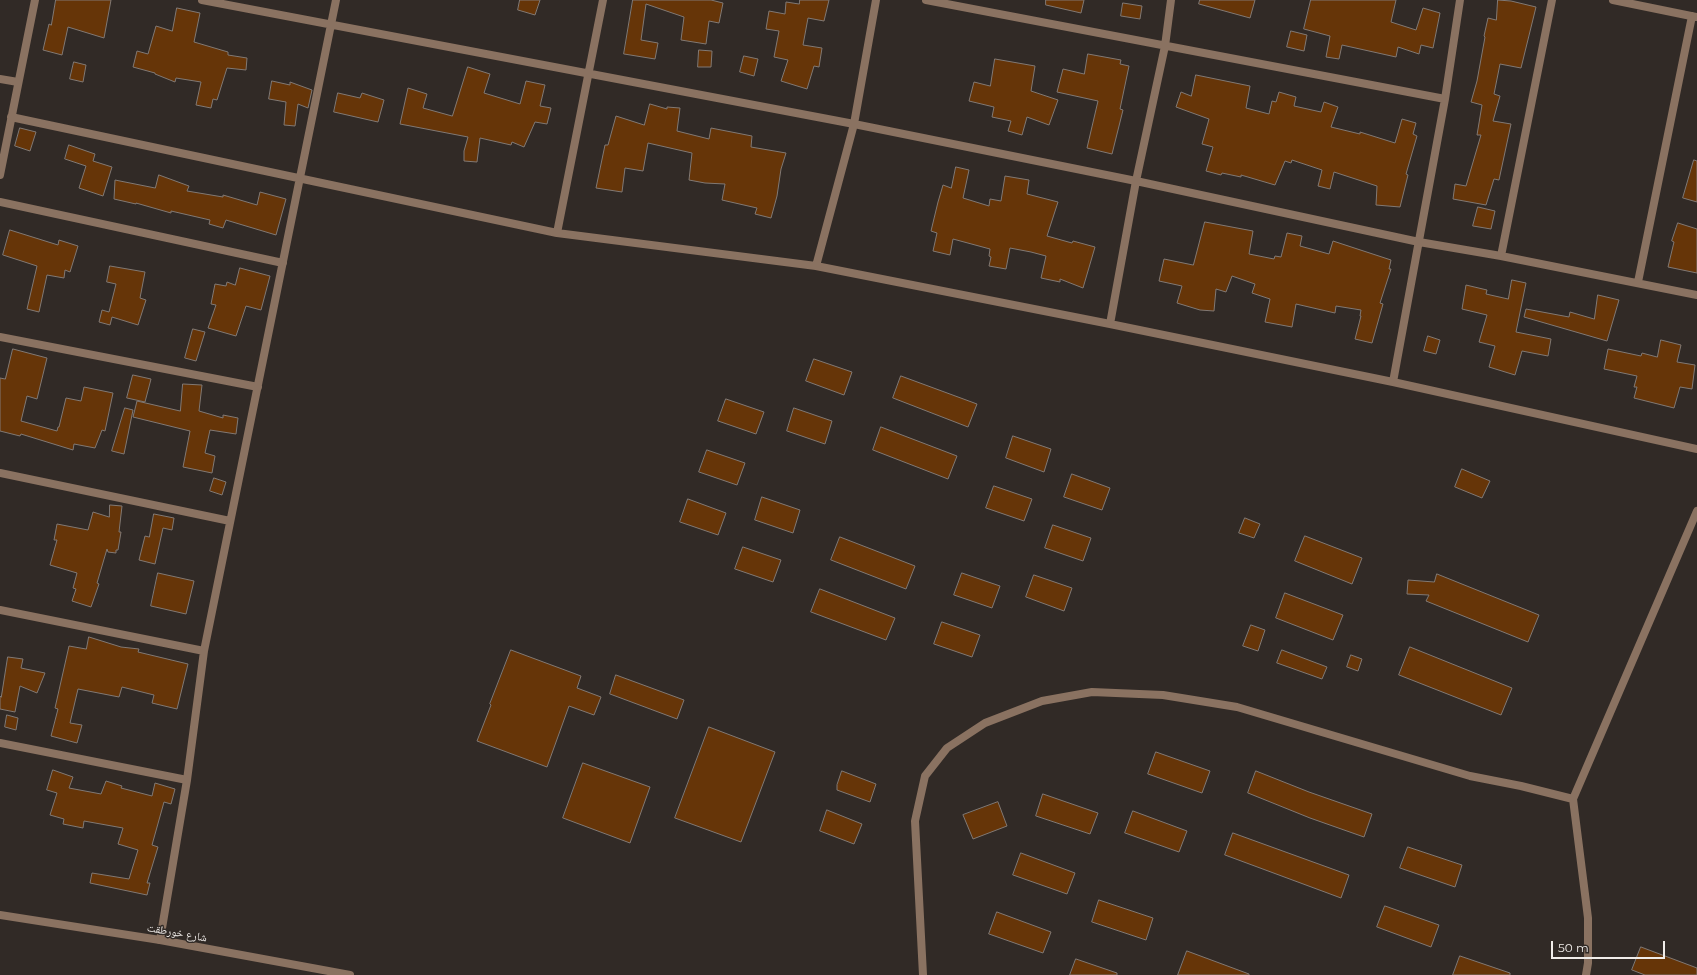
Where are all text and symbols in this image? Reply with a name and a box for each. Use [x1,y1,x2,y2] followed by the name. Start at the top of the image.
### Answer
[146,921,208,945] street label: شارع خورطقت
[1553,933,1667,959] scale bar
[1558,940,1589,955] text: 50 m

